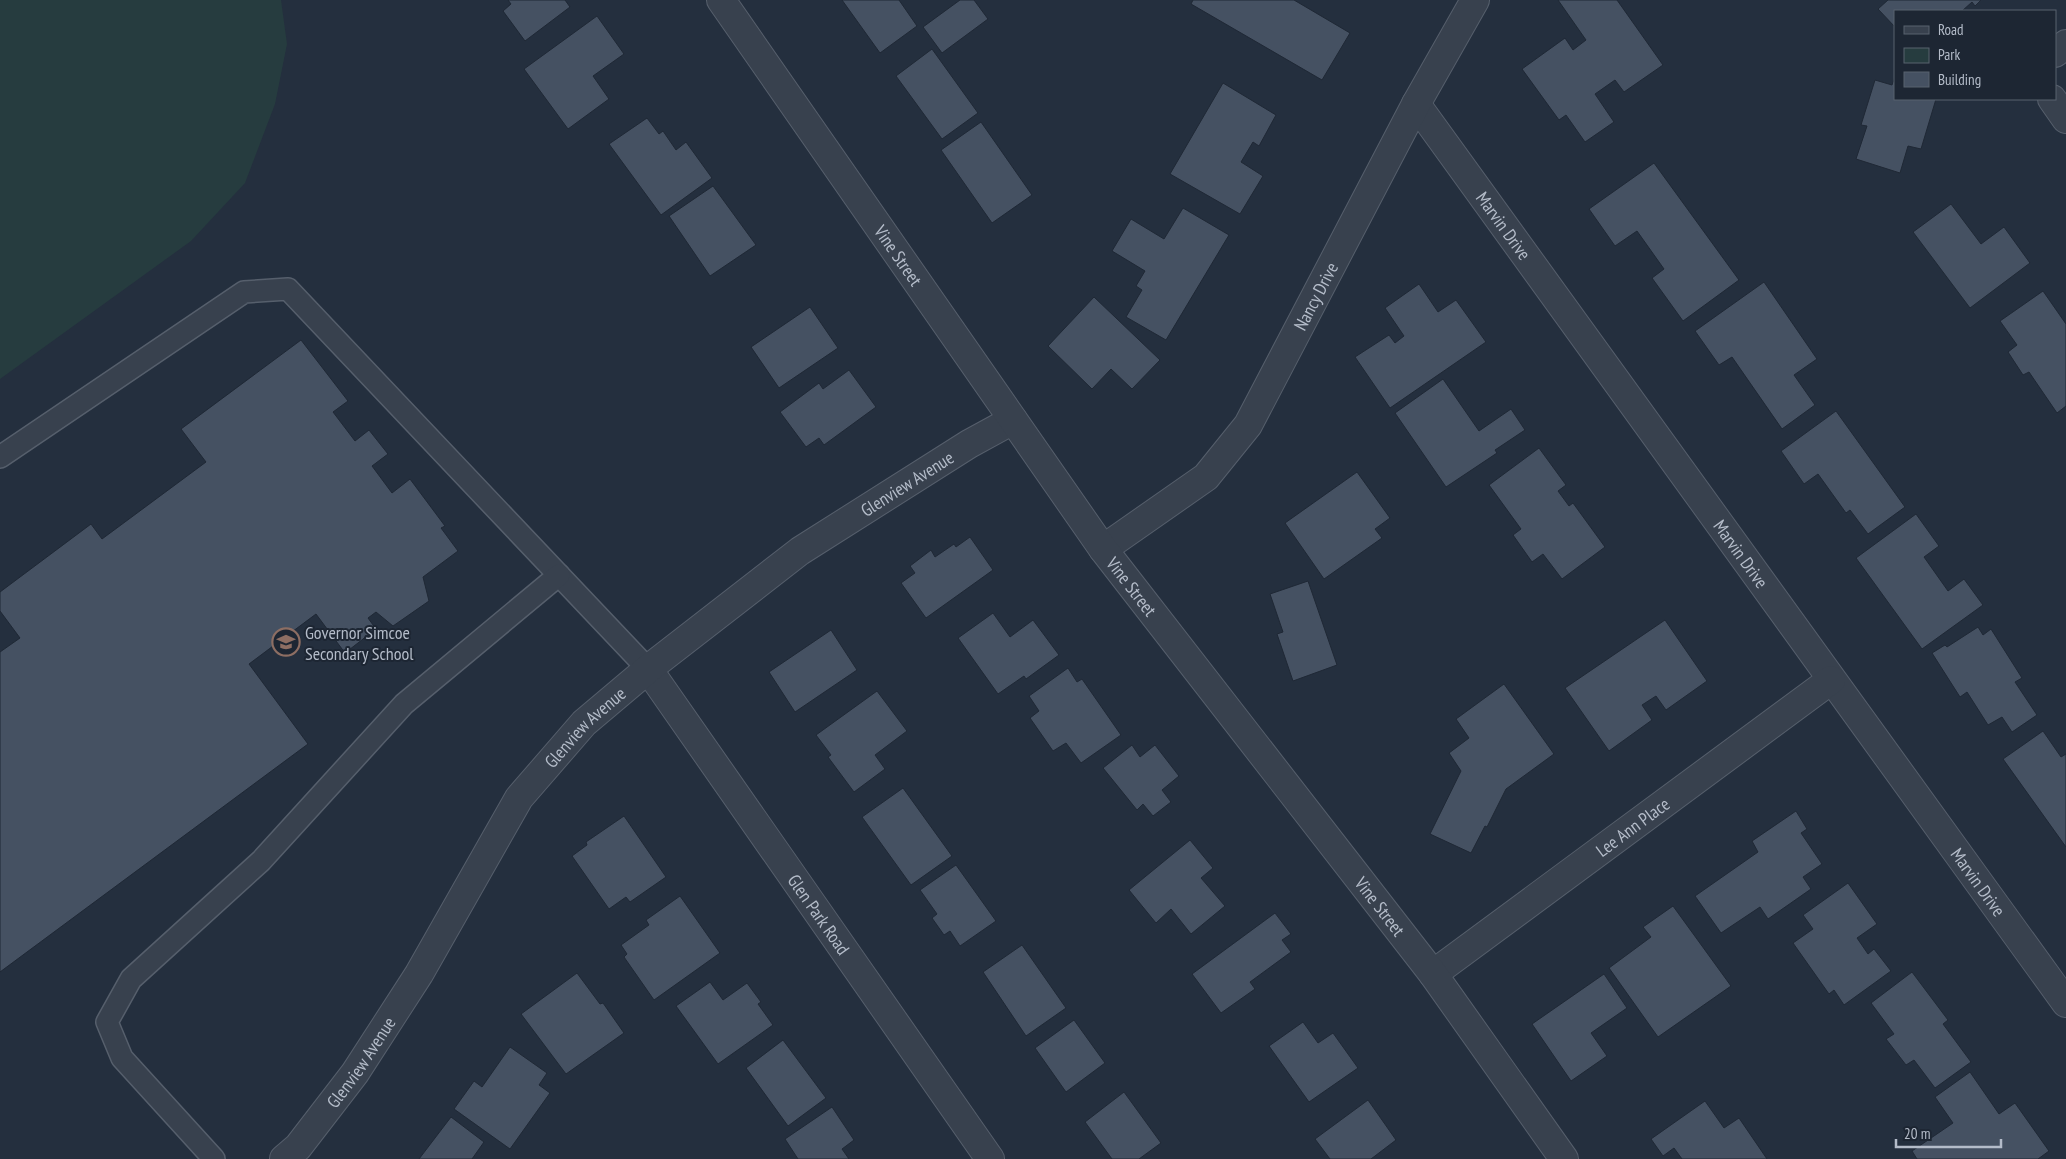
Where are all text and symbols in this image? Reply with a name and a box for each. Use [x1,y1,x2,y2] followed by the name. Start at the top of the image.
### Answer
[1894,10,2056,100] legend
[1938,20,1964,39] text: Road
[1938,45,1960,64] text: Park
[1938,70,1981,89] text: Building
[1471,187,1536,264] street label: Marvin Drive
[869,220,928,290] street label: Vine Street
[1288,258,1343,334] street label: Nancy Drive
[856,445,958,521] street label: Glenview Avenue
[1709,515,1774,592] street label: Marvin Drive
[1101,551,1162,620] street label: Vine Street
[305,621,414,665] place label: Governor Simcoe Secondary School
[271,627,301,657] school or university icon: Governor Simcoe Secondary School
[539,682,630,772] street label: Glenview Avenue
[1591,792,1674,861] street label: Lee Ann Place
[1946,843,2011,921] street label: Marvin Drive
[783,869,855,959] street label: Glen Park Road
[1350,871,1411,940] street label: Vine Street
[321,1012,400,1112] street label: Glenview Avenue
[1896,1116,2001,1148] scale bar
[1904,1124,1930,1143] text: 20 m

